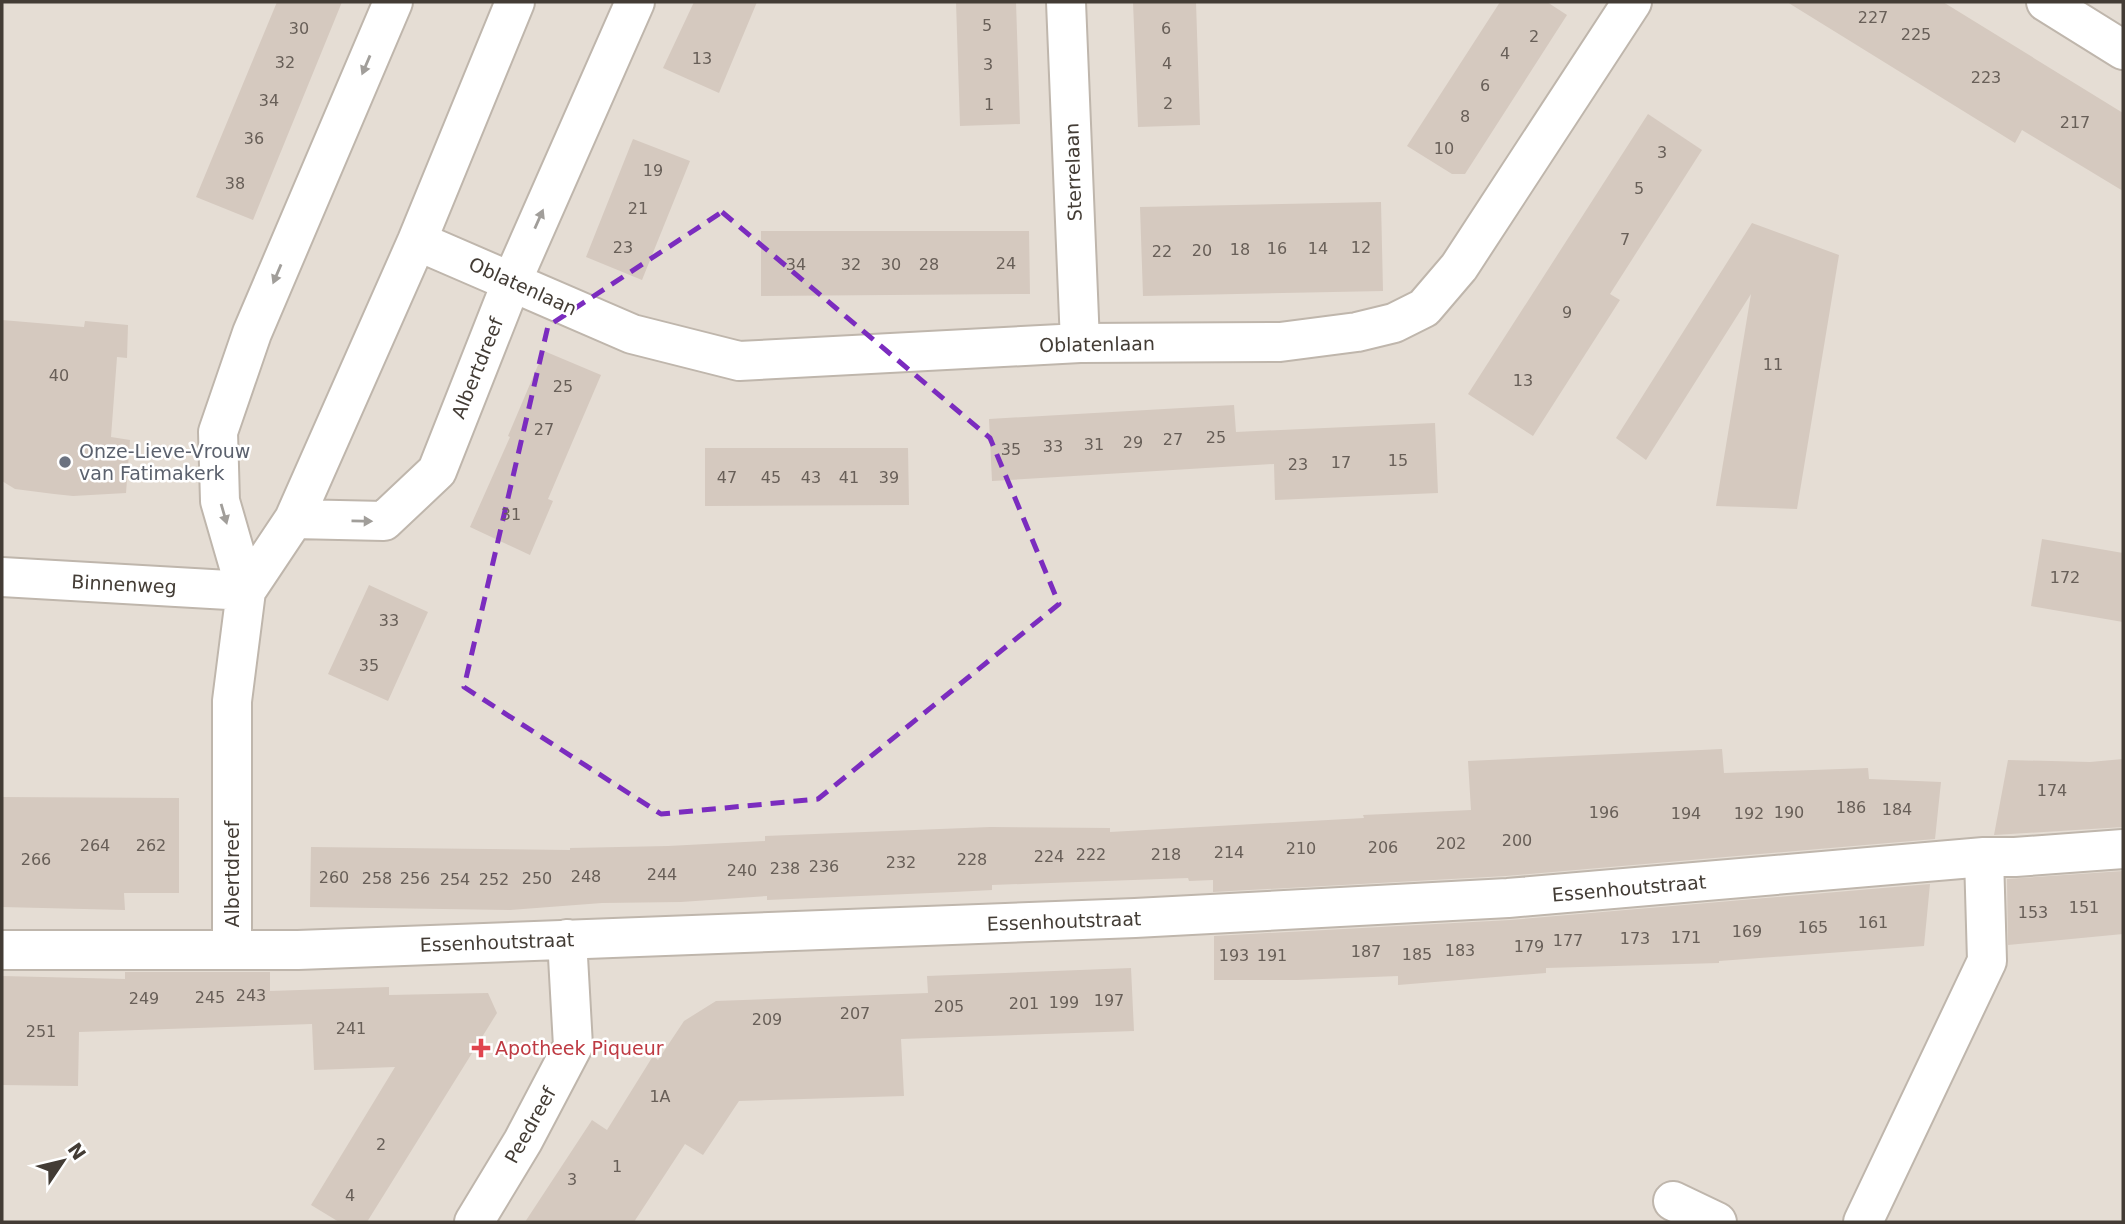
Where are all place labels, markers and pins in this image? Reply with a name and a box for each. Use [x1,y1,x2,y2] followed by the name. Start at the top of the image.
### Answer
[79,440,250,484] place label: Onze-Lieve-Vrouw van Fatimakerk
[57,454,73,470] marker: Onze-Lieve-Vrouw van Fatimakerk
[495,1037,664,1059] place label: Apotheek Piqueur
[473,1040,489,1056] marker: Apotheek Piqueur

